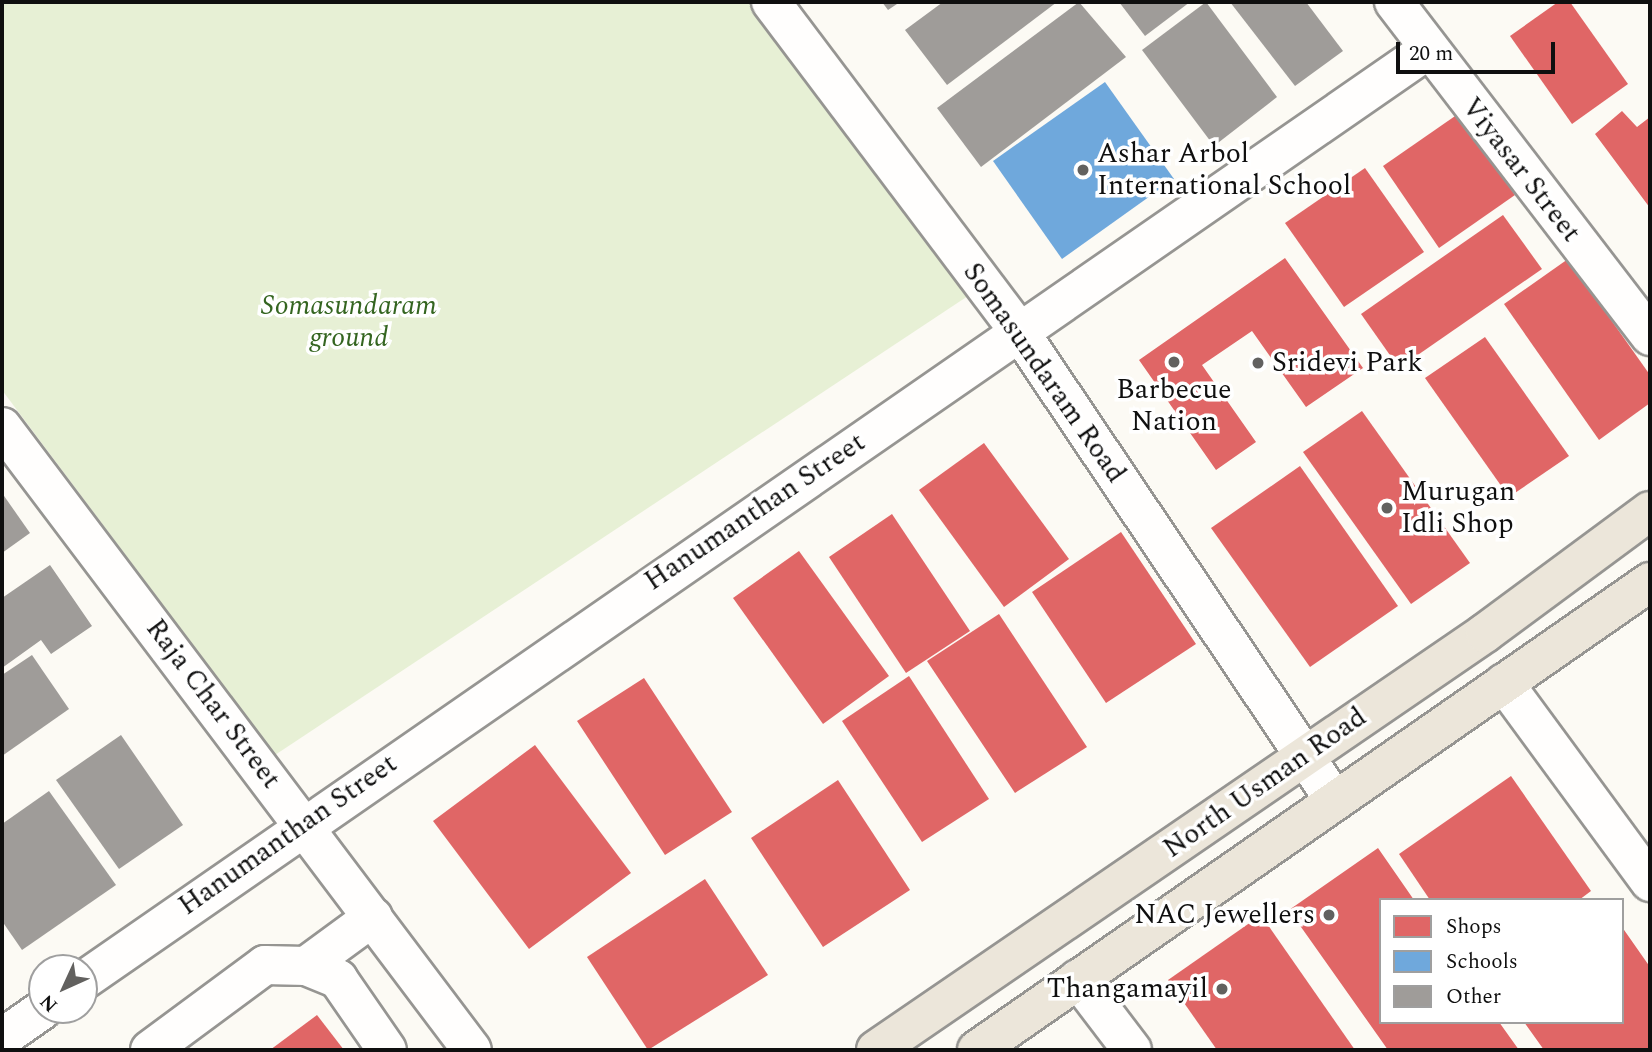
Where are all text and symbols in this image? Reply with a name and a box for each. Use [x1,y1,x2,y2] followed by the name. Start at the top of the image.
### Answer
[1400,28,1559,72] scale bar
[1409,38,1453,70] text: 20 m
[1454,91,1588,249] street label: Viyasar Street
[1097,137,1351,203] place label: Ashar Arbol International School
[1075,162,1091,178] marker: Ashar Arbol International School
[955,257,1133,489] street label: Somasundaram Road
[261,289,437,355] park label: Somasundaram ground
[1272,346,1423,380] place label: Sridevi Park
[1166,354,1182,370] marker: Barbecue Nation
[1250,355,1266,371] marker: Sridevi Park
[1116,373,1232,439] place label: Barbecue Nation
[638,426,872,598] street label: Hanumanthan Street
[1401,475,1515,541] place label: Murugan Idli Shop
[1379,500,1395,516] marker: Murugan Idli Shop
[138,613,288,795] street label: Raja Char Street
[1157,700,1373,866] street label: North Usman Road
[172,747,404,923] street label: Hanumanthan Street
[1134,898,1315,932] place label: NAC Jewellers
[1379,898,1624,1024] legend
[1321,907,1337,923] marker: NAC Jewellers
[1446,911,1502,943] text: Shops
[1446,946,1518,978] text: Schools
[28,954,98,1024] north arrow
[1046,972,1208,1006] place label: Thangamayil
[1214,981,1230,997] marker: Thangamayil
[1446,981,1501,1013] text: Other
[33,987,65,1019] text: N

